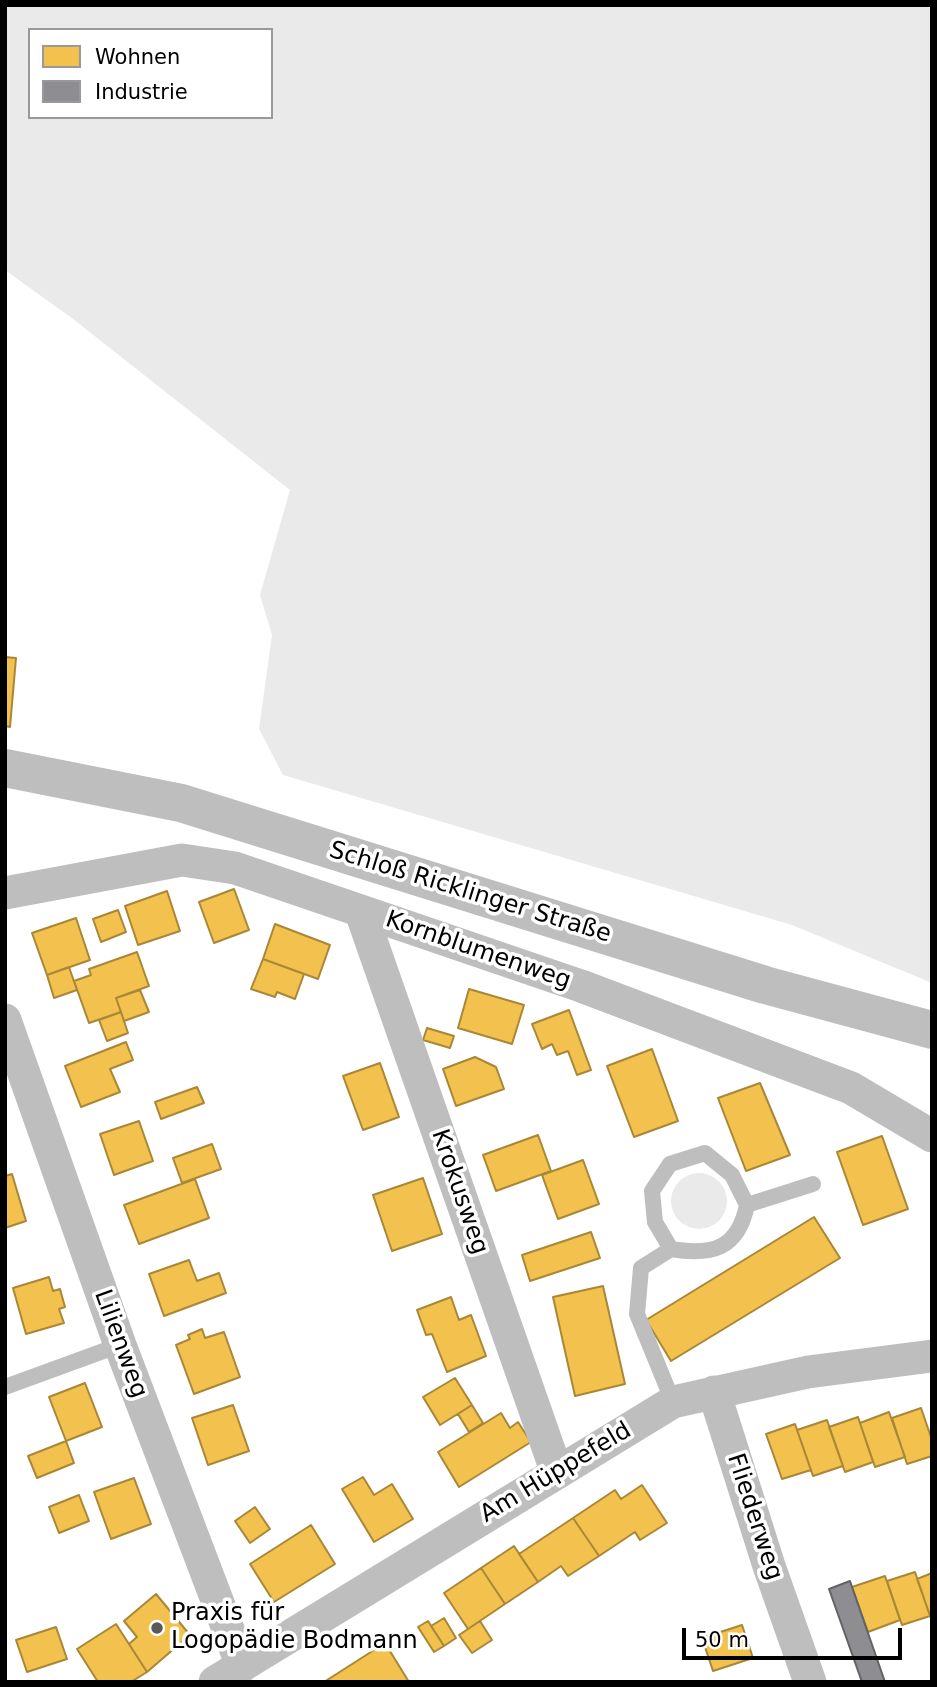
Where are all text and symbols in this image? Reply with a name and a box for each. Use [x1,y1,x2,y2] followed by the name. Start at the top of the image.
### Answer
[28,28,273,119] legend
[95,45,180,69] text: Wohnen
[95,80,188,104] text: Industrie
[326,836,614,950] street label: Schloß Ricklinger Straße
[382,906,574,996] street label: Kornblumenweg
[424,1126,494,1258] street label: Krokusweg
[87,1286,153,1402] street label: Lilienweg
[475,1417,637,1529] street label: Am Hüppefeld
[720,1450,788,1584] street label: Fliederweg
[171,1600,418,1656] place label: Praxis für Logopädie Bodmann
[685,1614,906,1658] scale bar
[149,1620,165,1636] marker: Praxis für Logopädie Bodmann
[695,1628,749,1652] text: 50 m

